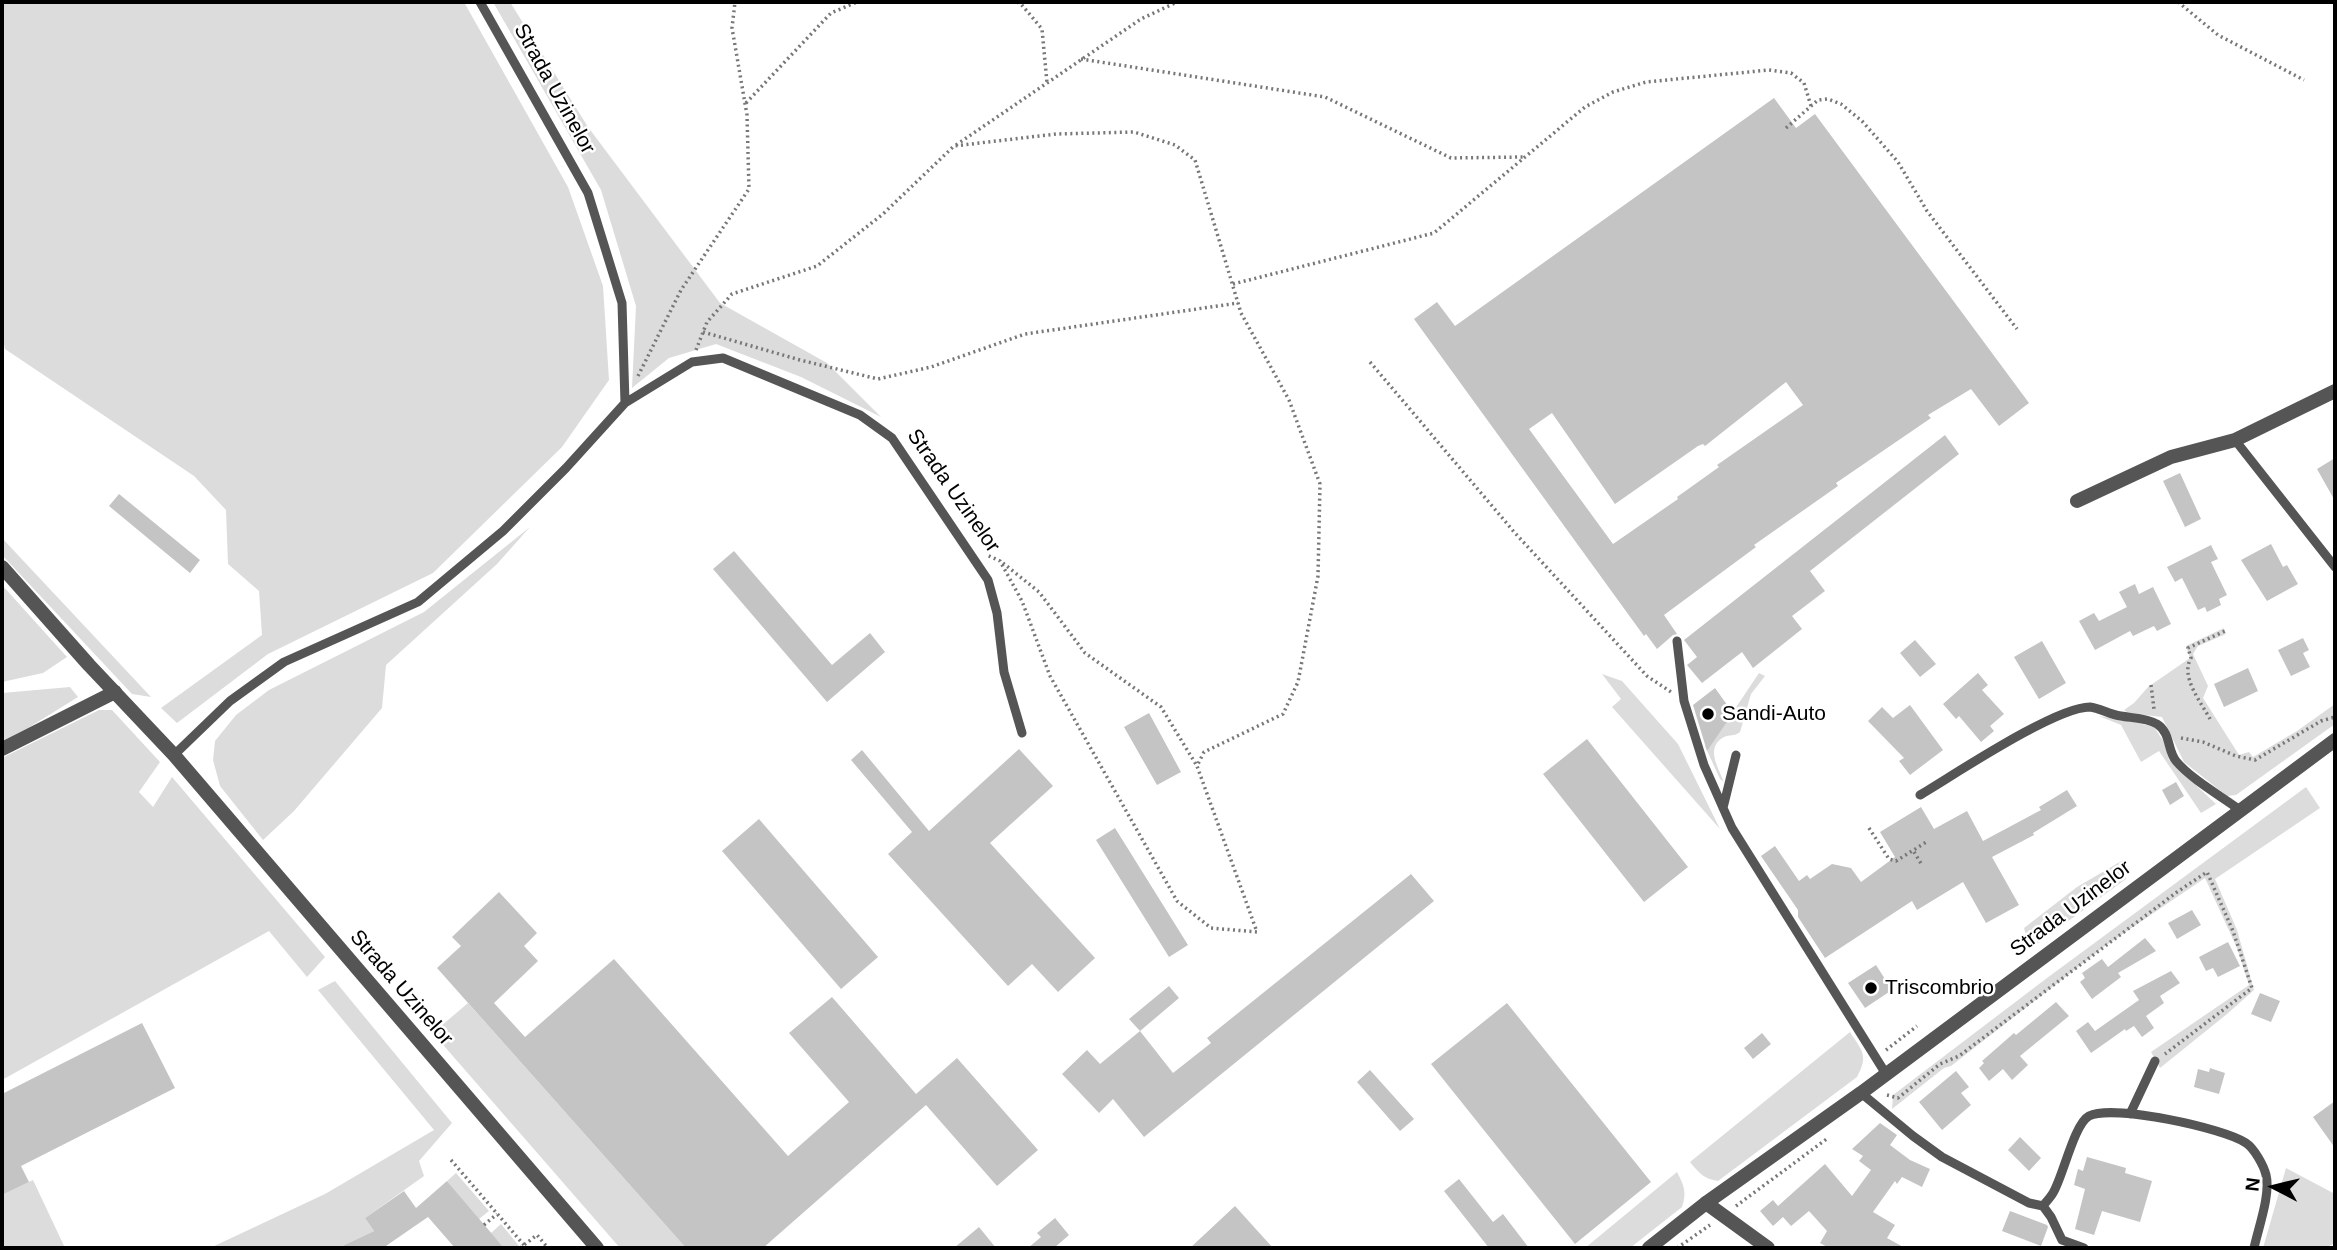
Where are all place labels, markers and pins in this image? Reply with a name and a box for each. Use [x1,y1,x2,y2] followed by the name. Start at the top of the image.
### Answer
[1722,701,1826,727] place label: Sandi-Auto
[1700,706,1716,722] marker: Sandi-Auto
[1885,975,1994,1001] place label: Triscombrio
[1863,980,1879,996] marker: Triscombrio

